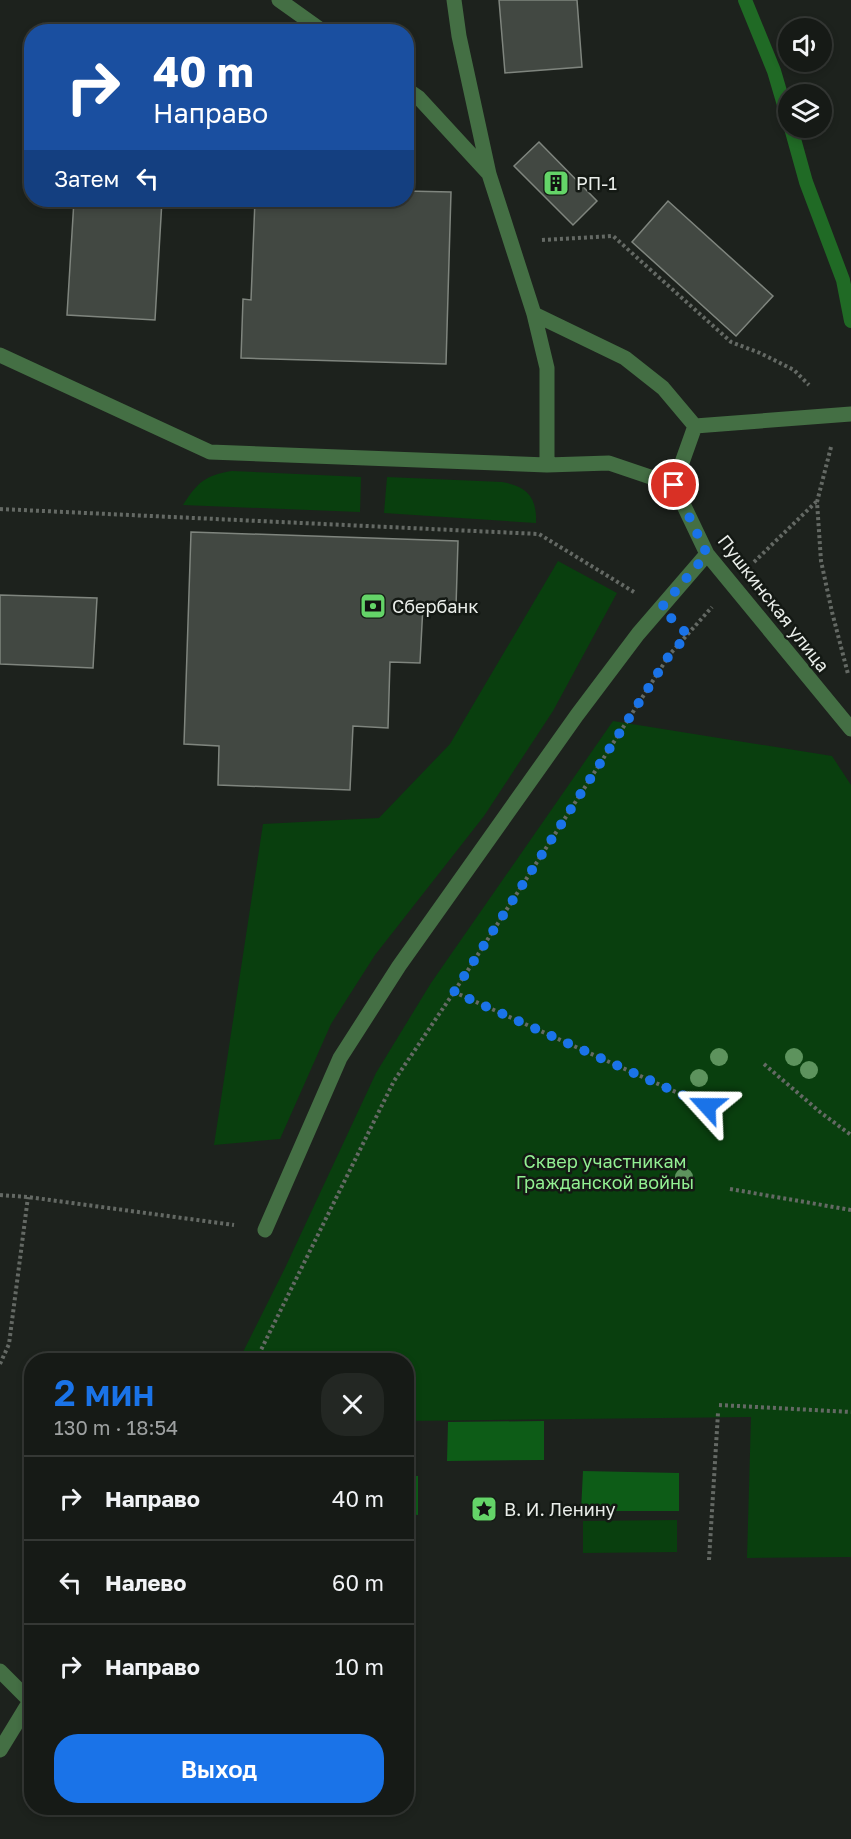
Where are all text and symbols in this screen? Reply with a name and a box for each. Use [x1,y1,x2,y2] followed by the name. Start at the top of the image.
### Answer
[778,18,832,138] map controls
[778,18,832,72] button: sound
[153,46,254,96] text: 40 m
[54,48,132,126] icon: right
[778,84,832,138] button: layers
[153,97,268,129] text: Направо
[131,162,164,195] icon: left
[54,165,119,192] text: Затем
[541,168,571,198] building icon: РП-1
[576,172,617,194] place label: РП-1
[648,459,699,510] pin
[657,468,690,501] icon: arrive
[714,530,834,676] street label: Пушкинская улица
[358,591,388,621] bank icon: Сбербанк
[392,595,479,617] place label: Сбербанк
[675,1074,739,1138] position arrow
[516,1150,694,1193] park label: Сквер участникам Гражданской войны
[54,1371,154,1414] text: 2 мин
[321,1373,384,1436] button: close
[54,1415,178,1439] text: 130 m · 18:54
[54,1482,87,1515] icon: right
[105,1485,200,1512] text: Направо
[332,1485,384,1512] text: 40 m
[469,1494,499,1524] place icon: В. И. Ленину
[504,1498,616,1520] place label: В. И. Ленину
[54,1566,87,1599] icon: left
[105,1569,187,1596] text: Налево
[332,1569,384,1596] text: 60 m
[54,1650,87,1683] icon: right
[105,1653,200,1680] text: Направо
[335,1653,384,1680] text: 10 m
[54,1734,384,1803] button: Выход

